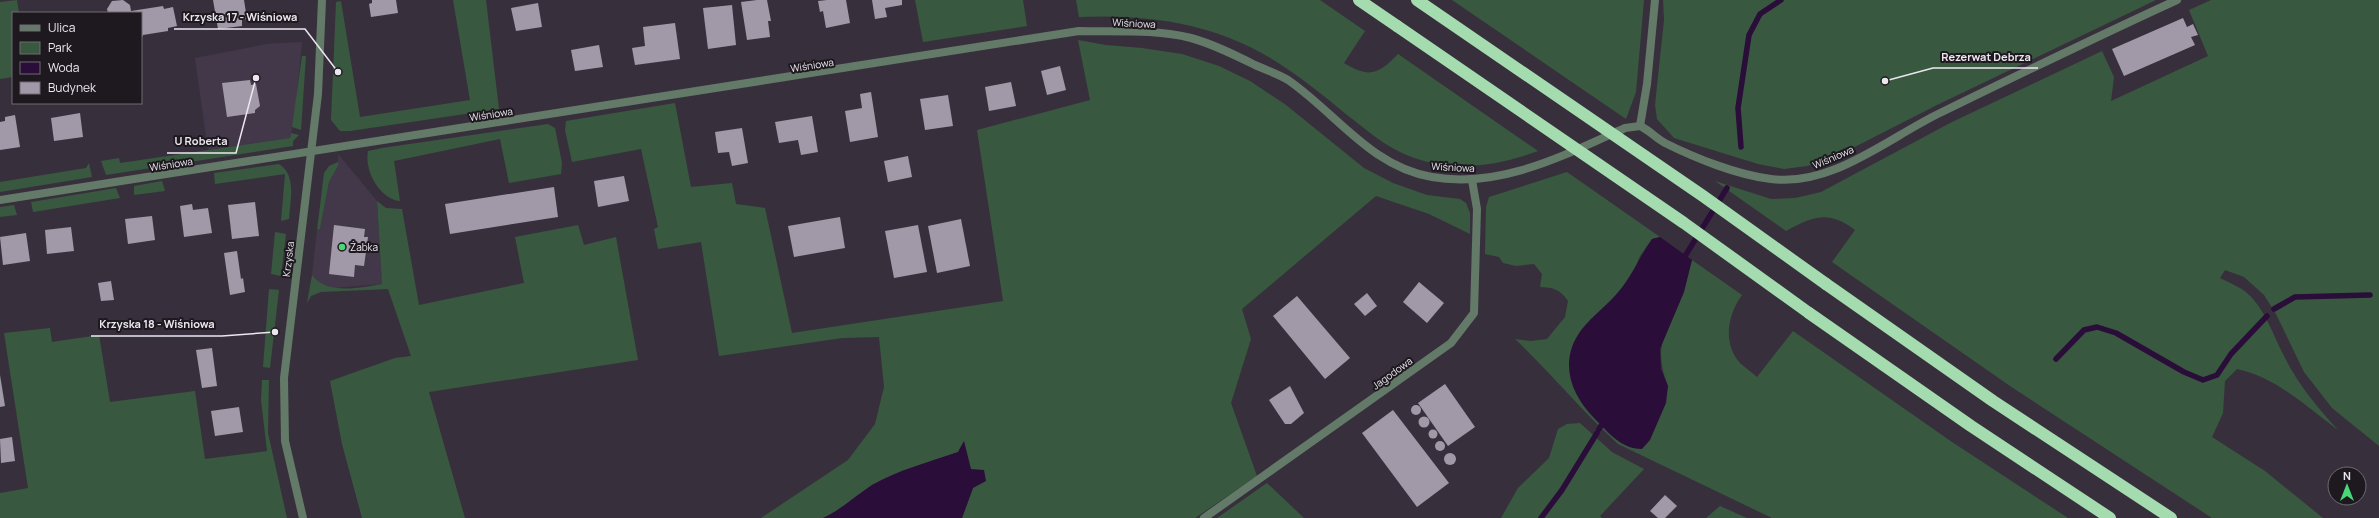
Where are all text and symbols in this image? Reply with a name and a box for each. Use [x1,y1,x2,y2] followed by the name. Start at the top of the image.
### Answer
[174,6,305,29] callout: Krzyska 17 - Wiśniowa
[183,9,297,24] text: Krzyska 17 - Wiśniowa
[12,12,142,104] legend
[1112,15,1156,31] street label: Wiśniowa
[48,19,75,36] text: Ulica
[48,39,73,56] text: Park
[1933,45,2038,68] callout: Rezerwat Debrza
[1941,49,2031,64] text: Rezerwat Debrza
[789,55,835,75] street label: Wiśniowa
[48,59,79,76] text: Woda
[48,79,97,96] text: Budynek
[468,104,514,124] street label: Wiśniowa
[167,130,236,153] callout: U Roberta
[174,133,228,148] text: U Roberta
[1810,142,1856,172] street label: Wiśniowa
[148,154,194,174] street label: Wiśniowa
[1431,159,1475,175] street label: Wiśniowa
[279,240,297,278] street label: Krzyska
[350,240,378,254] place label: Żabka
[337,242,347,252] marker: Żabka
[91,313,222,336] callout: Krzyska 18 - Wiśniowa
[99,316,215,331] text: Krzyska 18 - Wiśniowa
[1369,354,1415,392] street label: Jagodowa
[2327,466,2367,506] north arrow
[2343,468,2351,483] text: N

